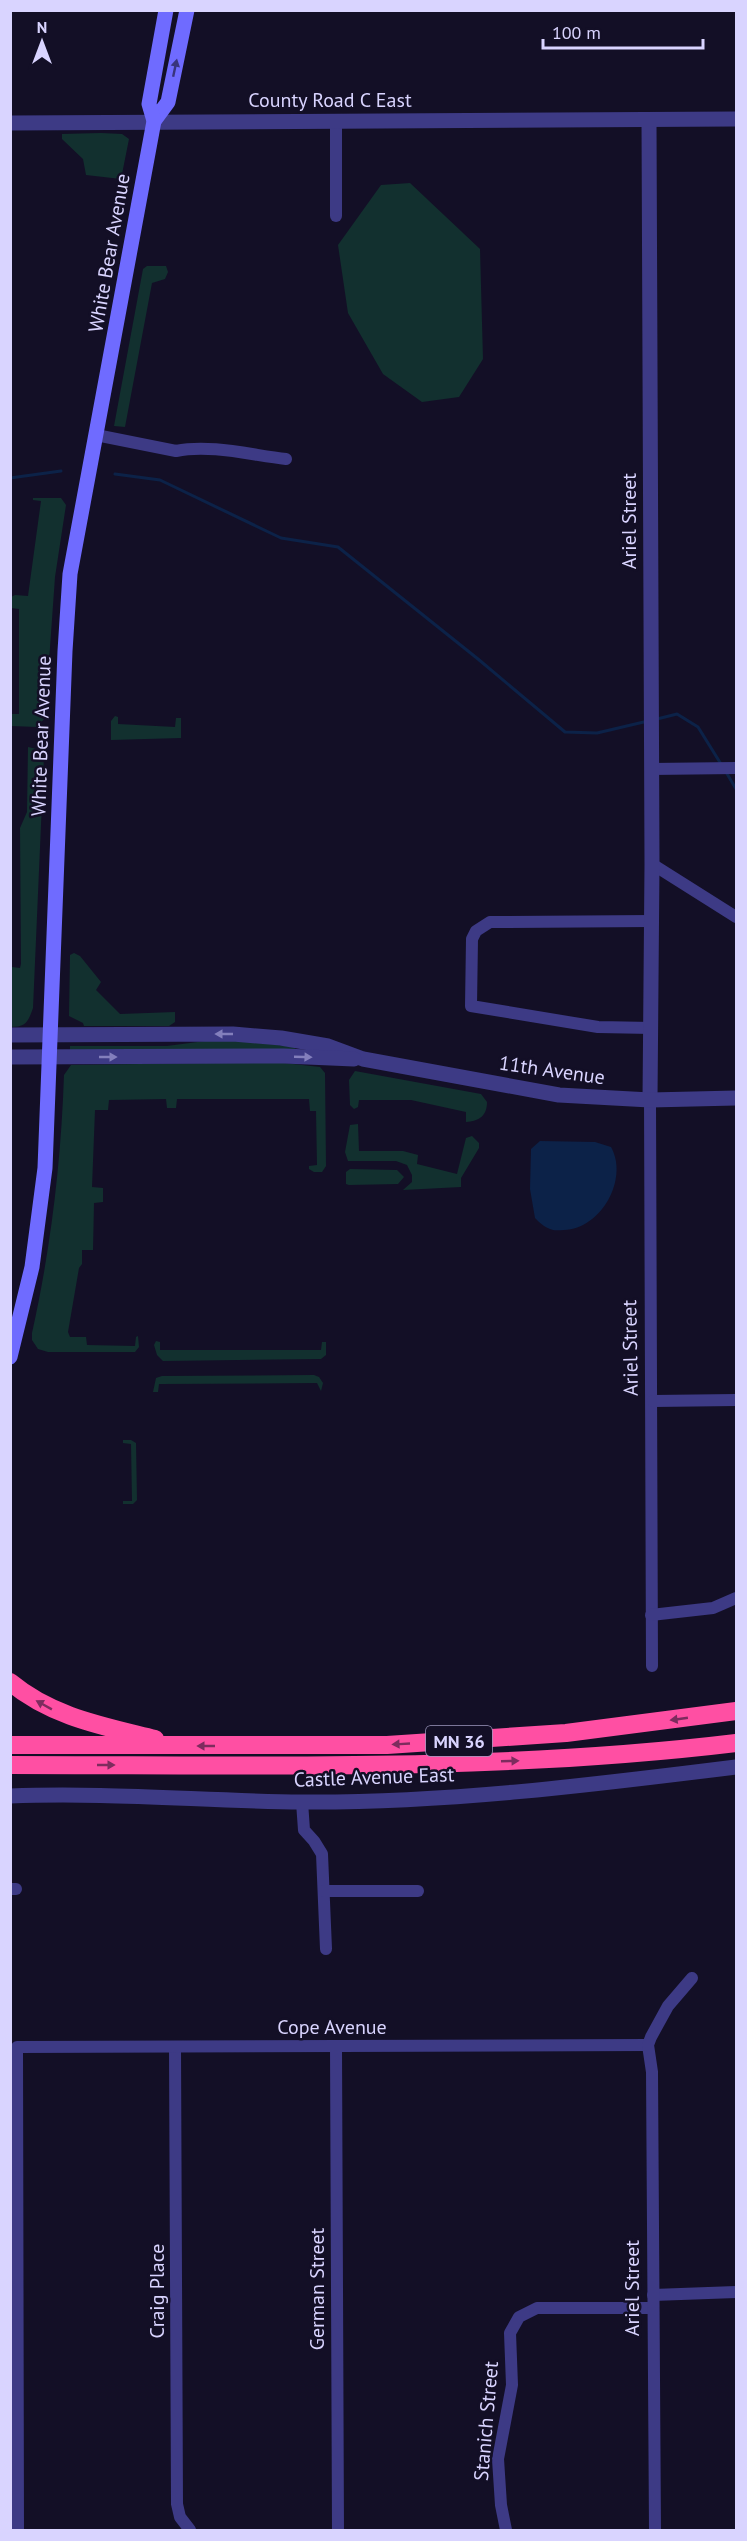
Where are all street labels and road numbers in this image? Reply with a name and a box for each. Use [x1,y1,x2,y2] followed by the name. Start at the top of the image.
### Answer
[248,87,412,113] street label: County Road C East
[82,172,136,334] street label: White Bear Avenue
[616,473,642,569] street label: Ariel Street
[25,655,57,817] street label: White Bear Avenue
[497,1050,607,1090] street label: 11th Avenue
[616,1299,644,1396] street label: Ariel Street
[426,1726,492,1756] road number: MN 36
[293,1761,455,1793] street label: Castle Avenue East
[277,2014,387,2040] street label: Cope Avenue
[304,2227,330,2350] street label: German Street
[619,2240,645,2336] street label: Ariel Street
[144,2244,170,2338] street label: Craig Place
[468,2360,504,2482] street label: Stanich Street

